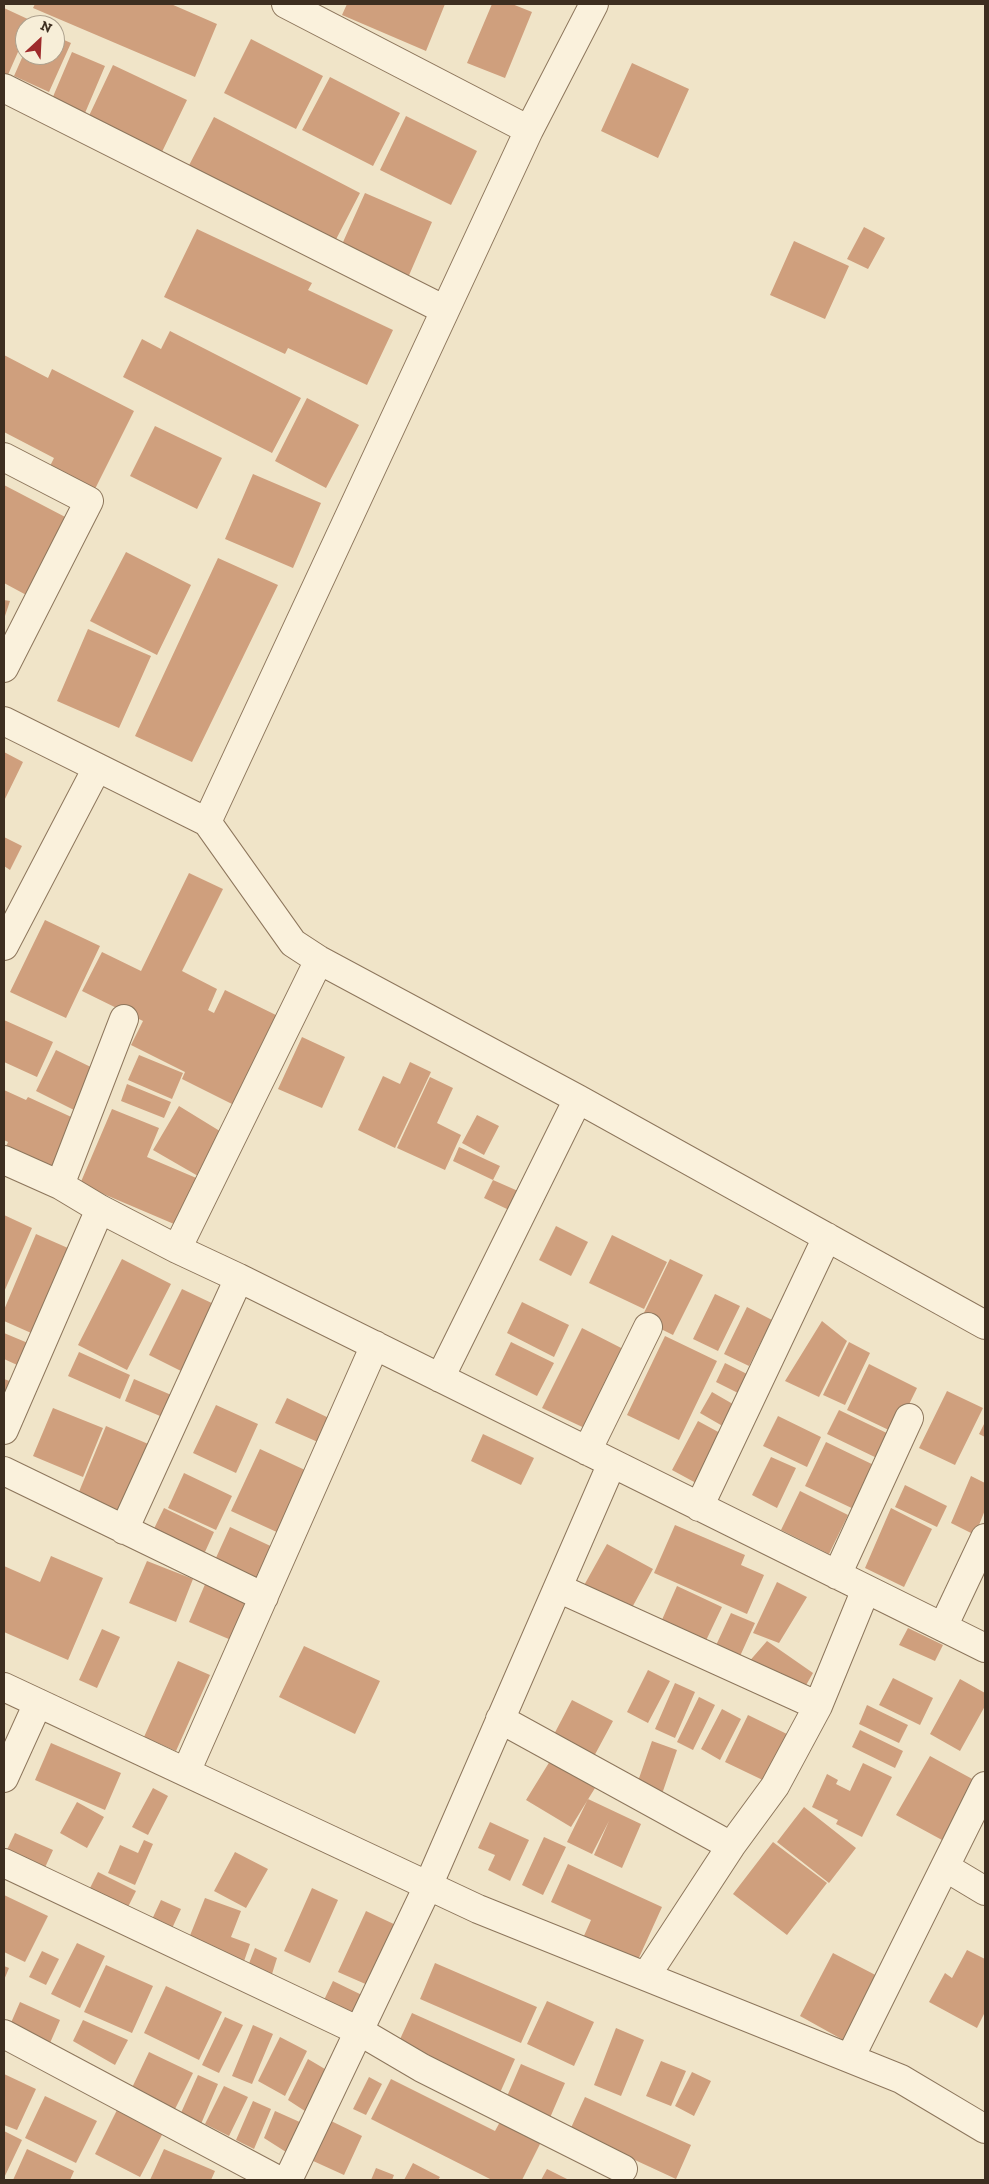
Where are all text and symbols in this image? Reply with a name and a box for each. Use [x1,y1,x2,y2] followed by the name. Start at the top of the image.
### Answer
[15,15,65,65] north arrow
[38,17,55,37] text: N

